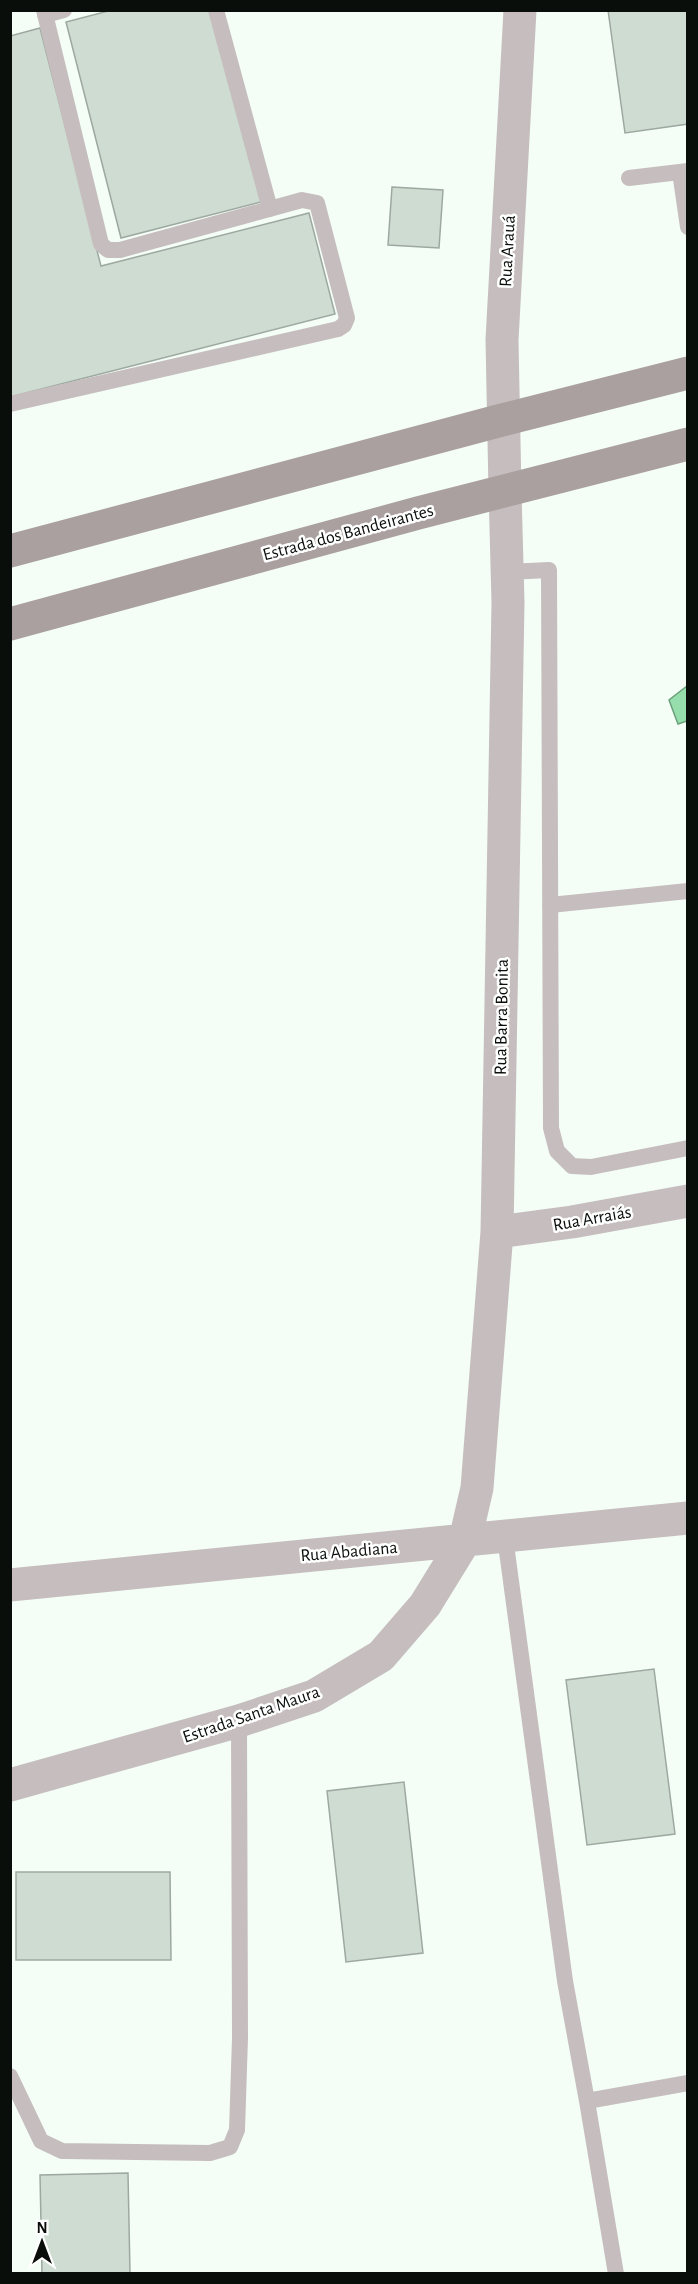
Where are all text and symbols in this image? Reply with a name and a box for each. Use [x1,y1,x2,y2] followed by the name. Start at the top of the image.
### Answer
[497,215,519,287] street label: Rua Arauá
[261,501,436,564] street label: Estrada dos Bandeirantes
[492,959,512,1075] street label: Rua Barra Bonita
[552,1203,633,1235] street label: Rua Arraiás
[300,1539,398,1565] street label: Rua Abadiana
[181,1683,322,1747] street label: Estrada Santa Maura
[12,2212,72,2272] north arrow
[36,2220,48,2236] text: N

